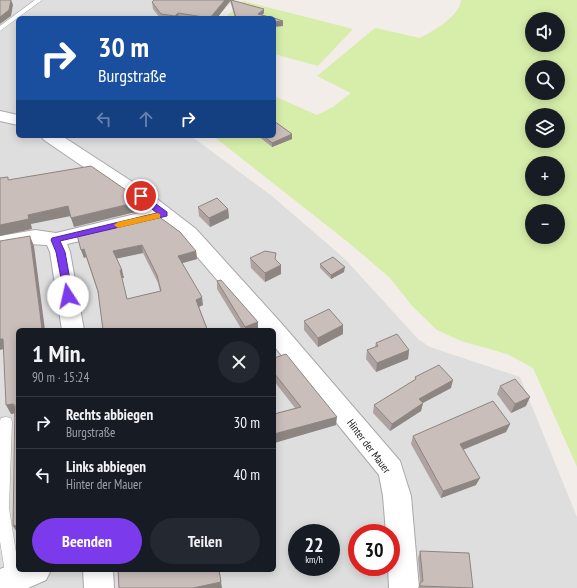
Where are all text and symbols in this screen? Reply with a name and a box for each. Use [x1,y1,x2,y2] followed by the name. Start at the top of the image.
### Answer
[525,12,565,244] map controls
[525,12,565,52] button: sound
[98,28,149,65] text: 30 m
[32,32,84,84] icon: right
[525,60,565,100] button: search
[98,64,166,87] text: Burgstraße
[93,108,115,130] icon: left
[135,108,157,130] icon: ahead
[177,108,199,130] icon: right
[525,108,565,148] button: layers
[525,156,565,196] button: +
[124,179,158,213] pin
[130,185,152,207] icon: arrive
[525,204,565,244] button: −
[47,275,89,317] position arrow
[32,338,86,369] text: 1 Min.
[218,341,260,383] button: close
[32,369,89,386] text: 90 m · 15:24
[66,405,153,424] text: Rechts abbiegen
[32,412,54,434] icon: right
[234,413,260,432] text: 30 m
[344,416,394,476] street label: Hinter der Mauer
[66,424,115,441] text: Burgstraße
[66,457,146,476] text: Links abbiegen
[32,464,54,486] icon: left
[234,465,260,484] text: 40 m
[66,476,142,493] text: Hinter der Mauer
[32,518,142,564] button: Beenden
[150,518,260,564] button: Teilen
[348,524,400,576] speed limit sign: 30
[304,532,324,558] text: 22
[305,553,323,566] text: km/h

